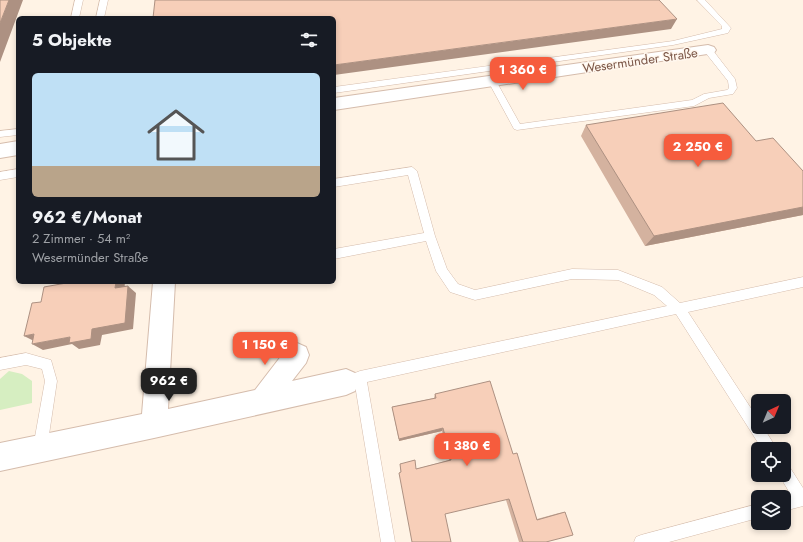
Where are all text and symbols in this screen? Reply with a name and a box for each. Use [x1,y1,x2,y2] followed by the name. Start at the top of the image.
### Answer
[32,28,112,52] text: 5 Objekte
[298,29,320,51] icon: filters
[581,43,699,78] street label: Wesermünder Straße
[486,57,560,91] pin: 1 360 €
[499,60,547,79] text: 1 360 €
[140,99,212,171] icon: home
[661,134,735,168] pin: 2 250 €
[673,137,723,156] text: 2 250 €
[32,205,142,229] text: 962 €/Monat
[32,229,130,248] text: 2 Zimmer · 54 m²
[32,248,148,267] text: Wesermünder Straße
[228,332,302,366] pin: 1 150 €
[242,335,288,354] text: 1 150 €
[141,368,197,402] pin: 962 €
[150,371,188,390] text: 962 €
[751,394,791,434] north arrow
[751,394,791,530] map controls
[430,433,504,467] pin: 1 380 €
[443,436,491,455] text: 1 380 €
[751,442,791,482] button: locate
[751,490,791,530] button: layers

